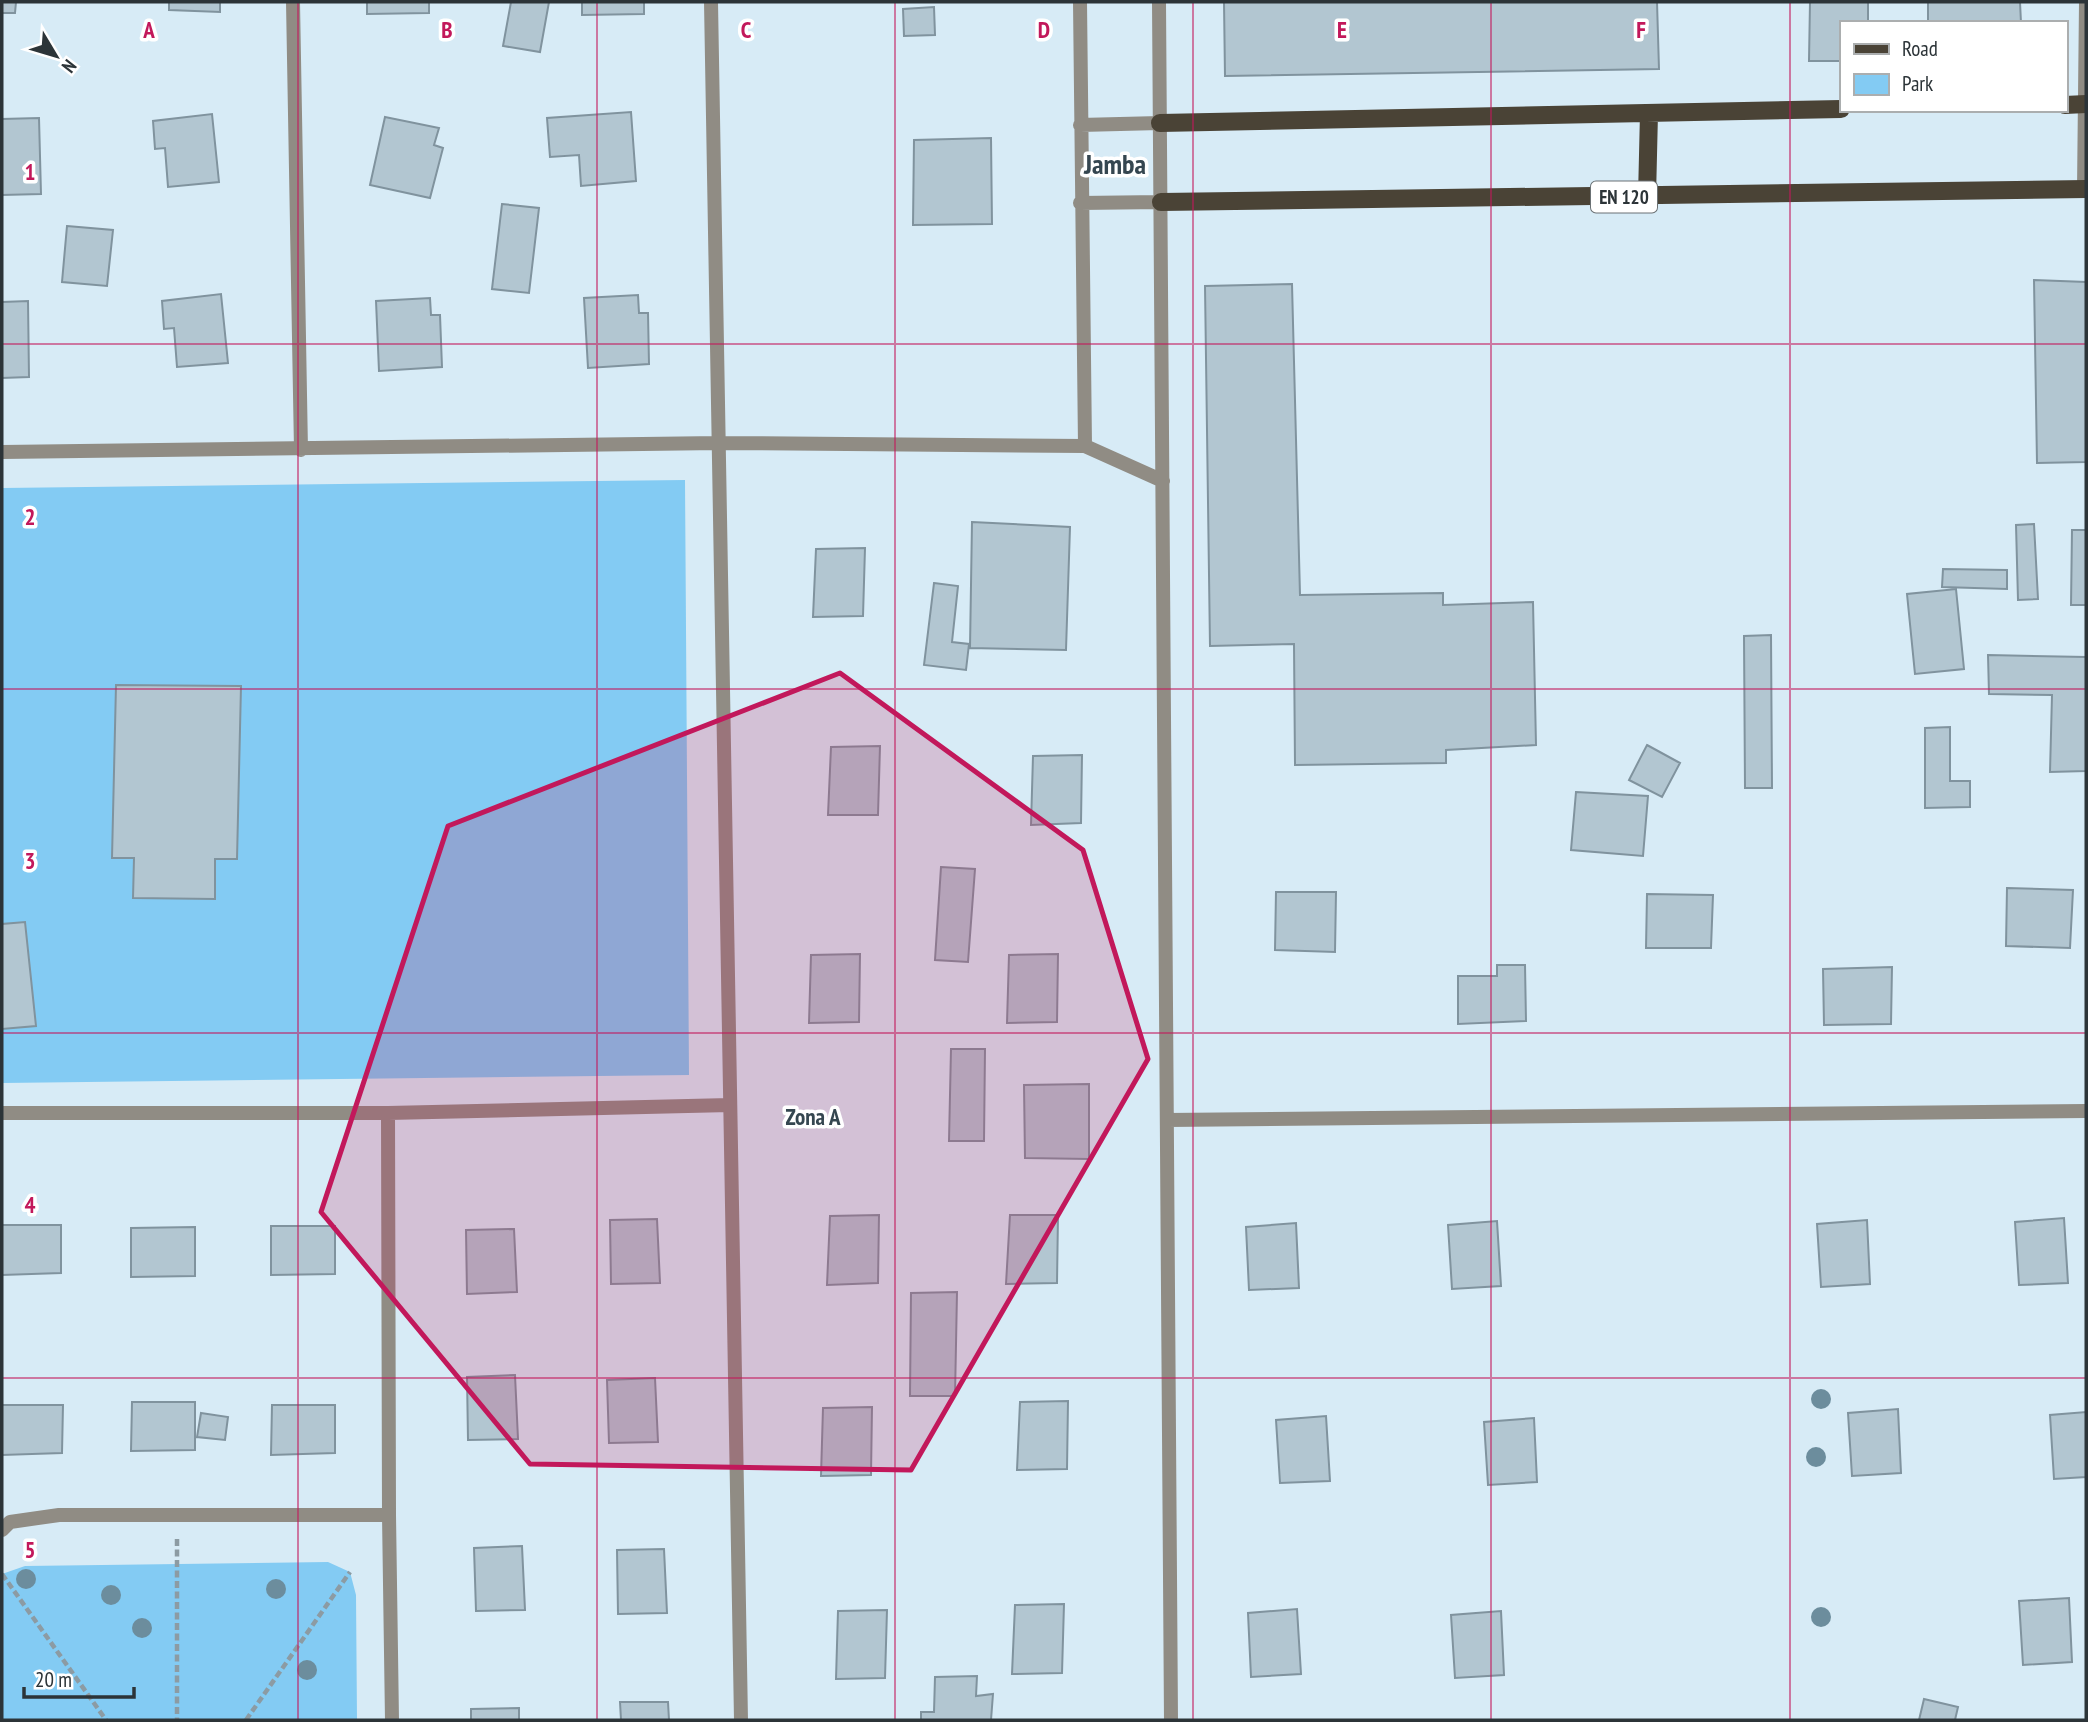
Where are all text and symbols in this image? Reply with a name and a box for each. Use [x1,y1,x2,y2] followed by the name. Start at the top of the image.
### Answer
[142,15,155,44] text: A
[441,15,453,44] text: B
[741,15,752,44] text: C
[1038,15,1050,44] text: D
[1337,15,1347,44] text: E
[1636,15,1646,44] text: F
[21,21,91,91] north arrow
[1840,21,2067,112] legend
[1902,35,1938,62] text: Road
[57,55,82,78] text: N
[1902,70,1933,97] text: Park
[1083,145,1146,182] district label: Jamba
[25,157,36,186] text: 1
[1591,182,1657,212] road number: EN 120
[25,502,36,531] text: 2
[25,846,36,875] text: 3
[785,1102,841,1131] district label: Zona A
[25,1190,36,1219] text: 4
[25,1535,36,1564] text: 5
[24,1656,135,1700] scale bar
[35,1666,72,1693] text: 20 m

